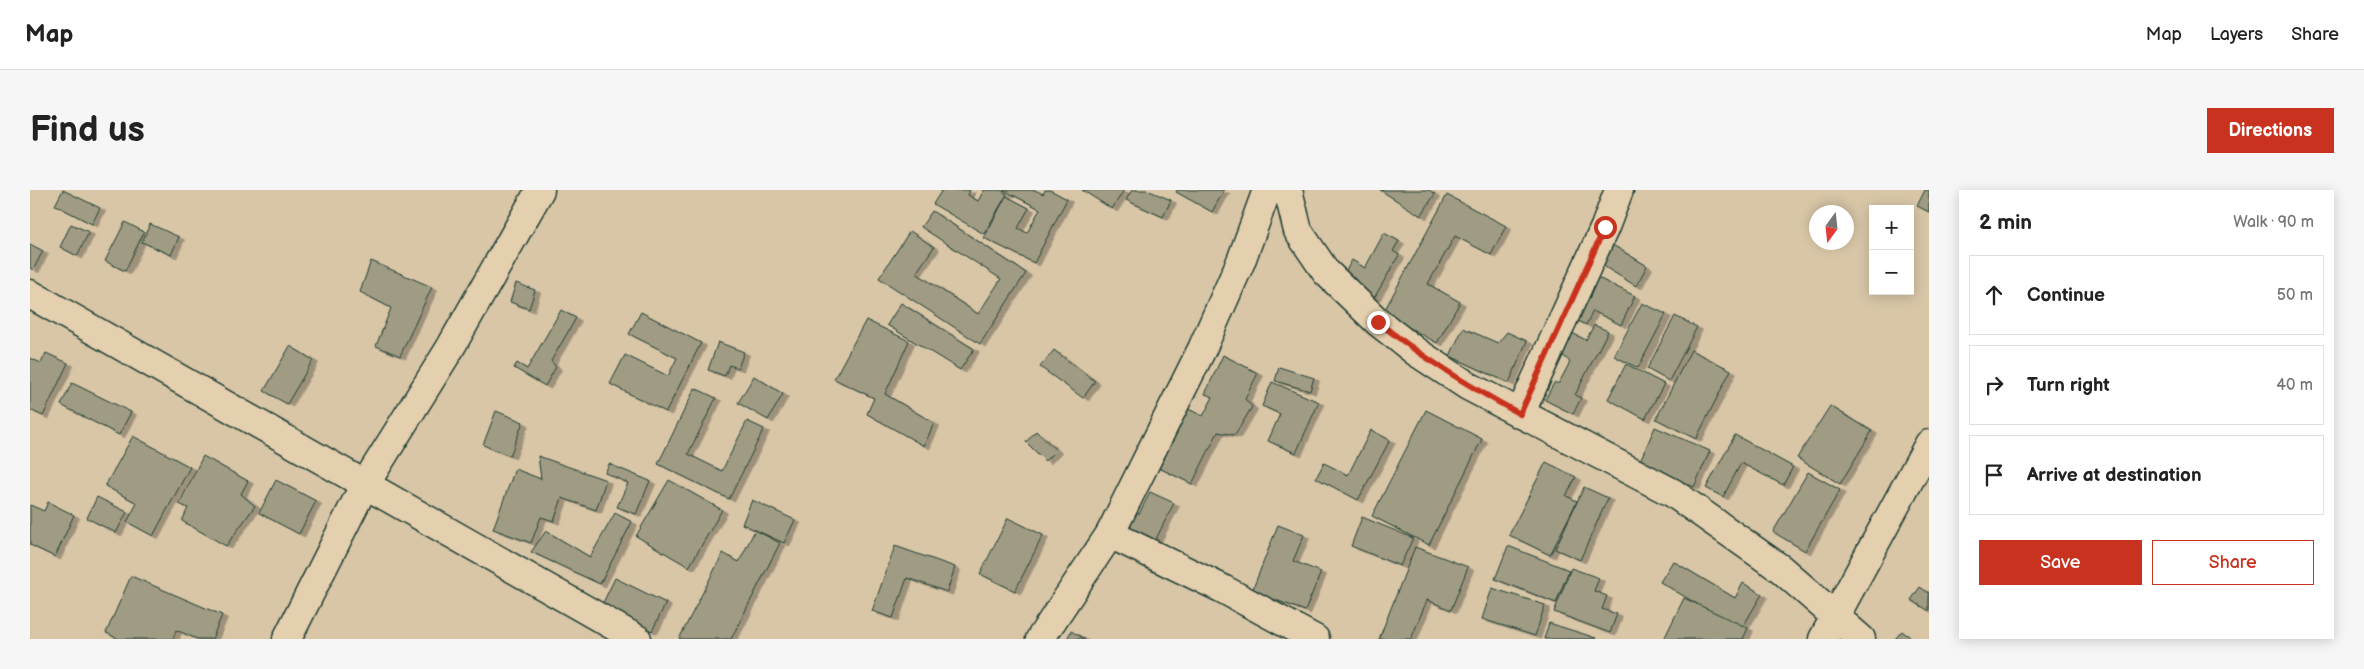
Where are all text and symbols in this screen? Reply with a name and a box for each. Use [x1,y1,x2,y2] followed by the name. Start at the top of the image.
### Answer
[25,20,73,49] text: Map
[2146,24,2182,45] text: Map
[2210,24,2263,45] text: Layers
[2291,24,2339,45] text: Share
[2207,108,2334,153] button: Directions
[30,109,145,152] text: Find us
[1809,205,1854,250] north arrow
[1869,205,1914,295] map controls
[1869,205,1914,250] button: +
[1979,210,2032,235] text: 2 min
[2233,213,2314,232] text: Walk · 90 m
[1594,216,1617,239] route start
[1869,250,1914,295] button: −
[1980,281,2008,309] icon: ahead
[2027,284,2105,307] text: Continue
[2277,286,2313,305] text: 50 m
[1367,311,1390,334] route end
[1980,371,2008,399] icon: right
[2027,374,2110,397] text: Turn right
[2276,376,2313,395] text: 40 m
[1980,461,2008,489] icon: arrive
[2027,464,2202,487] text: Arrive at destination
[1979,540,2142,585] button: Save
[2152,540,2314,585] button: Share

